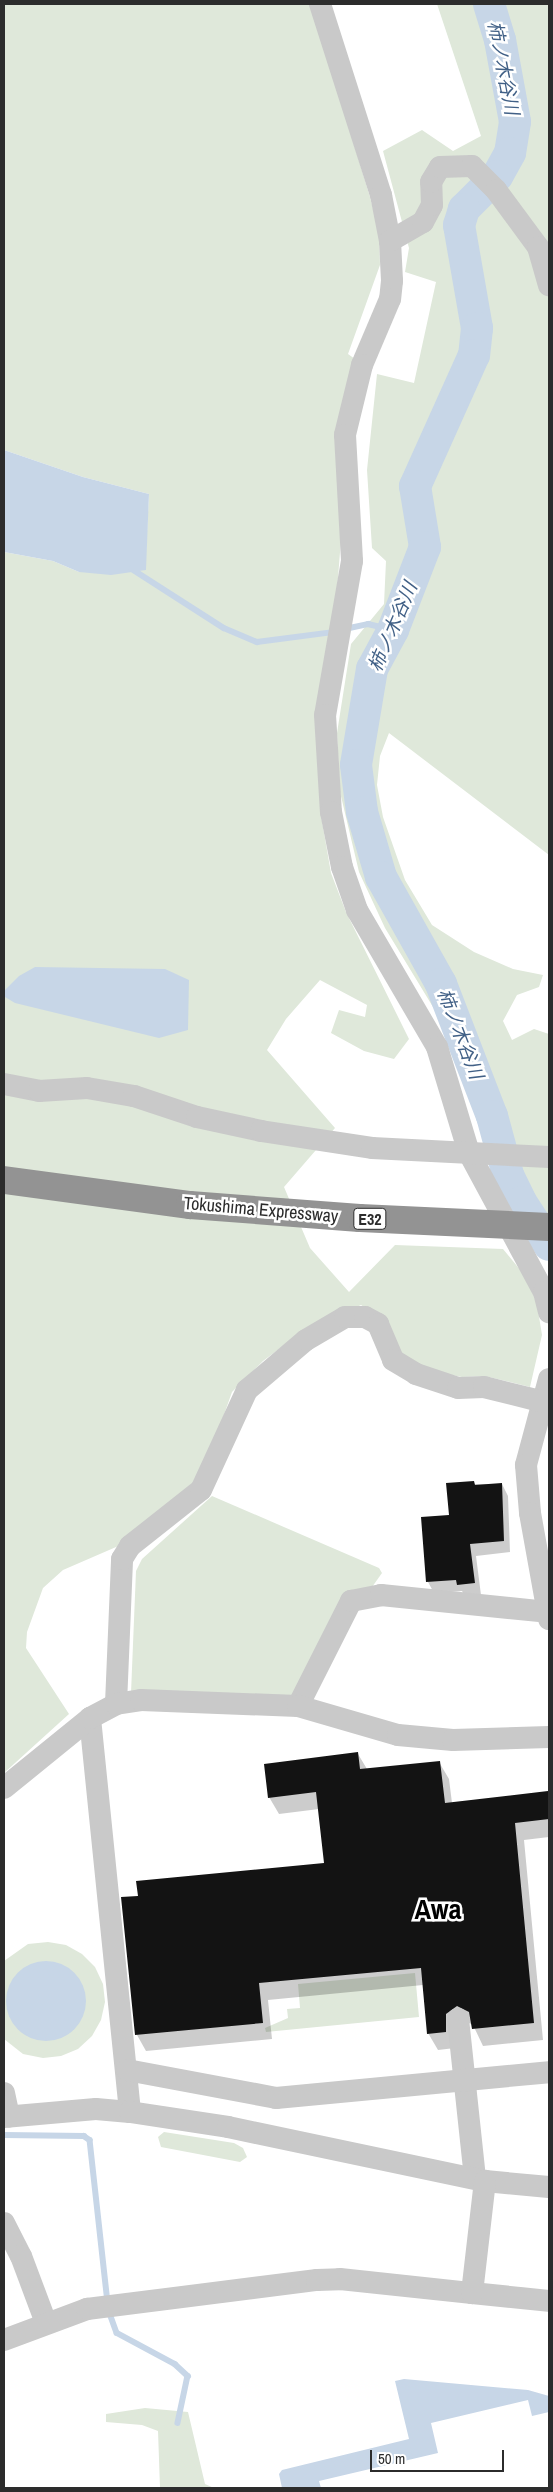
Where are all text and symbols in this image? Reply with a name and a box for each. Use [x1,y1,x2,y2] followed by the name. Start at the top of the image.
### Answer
[483,19,523,117] water label: 柿ノ木谷川
[364,579,422,675] water label: 柿ノ木谷川
[432,986,488,1082] water label: 柿ノ木谷川
[183,1192,339,1228] street label: Tokushima Expressway
[352,1206,388,1232] road number: E32
[415,1892,461,1926] district label: Awa
[373,2440,507,2472] scale bar
[378,2448,405,2469] text: 50 m

